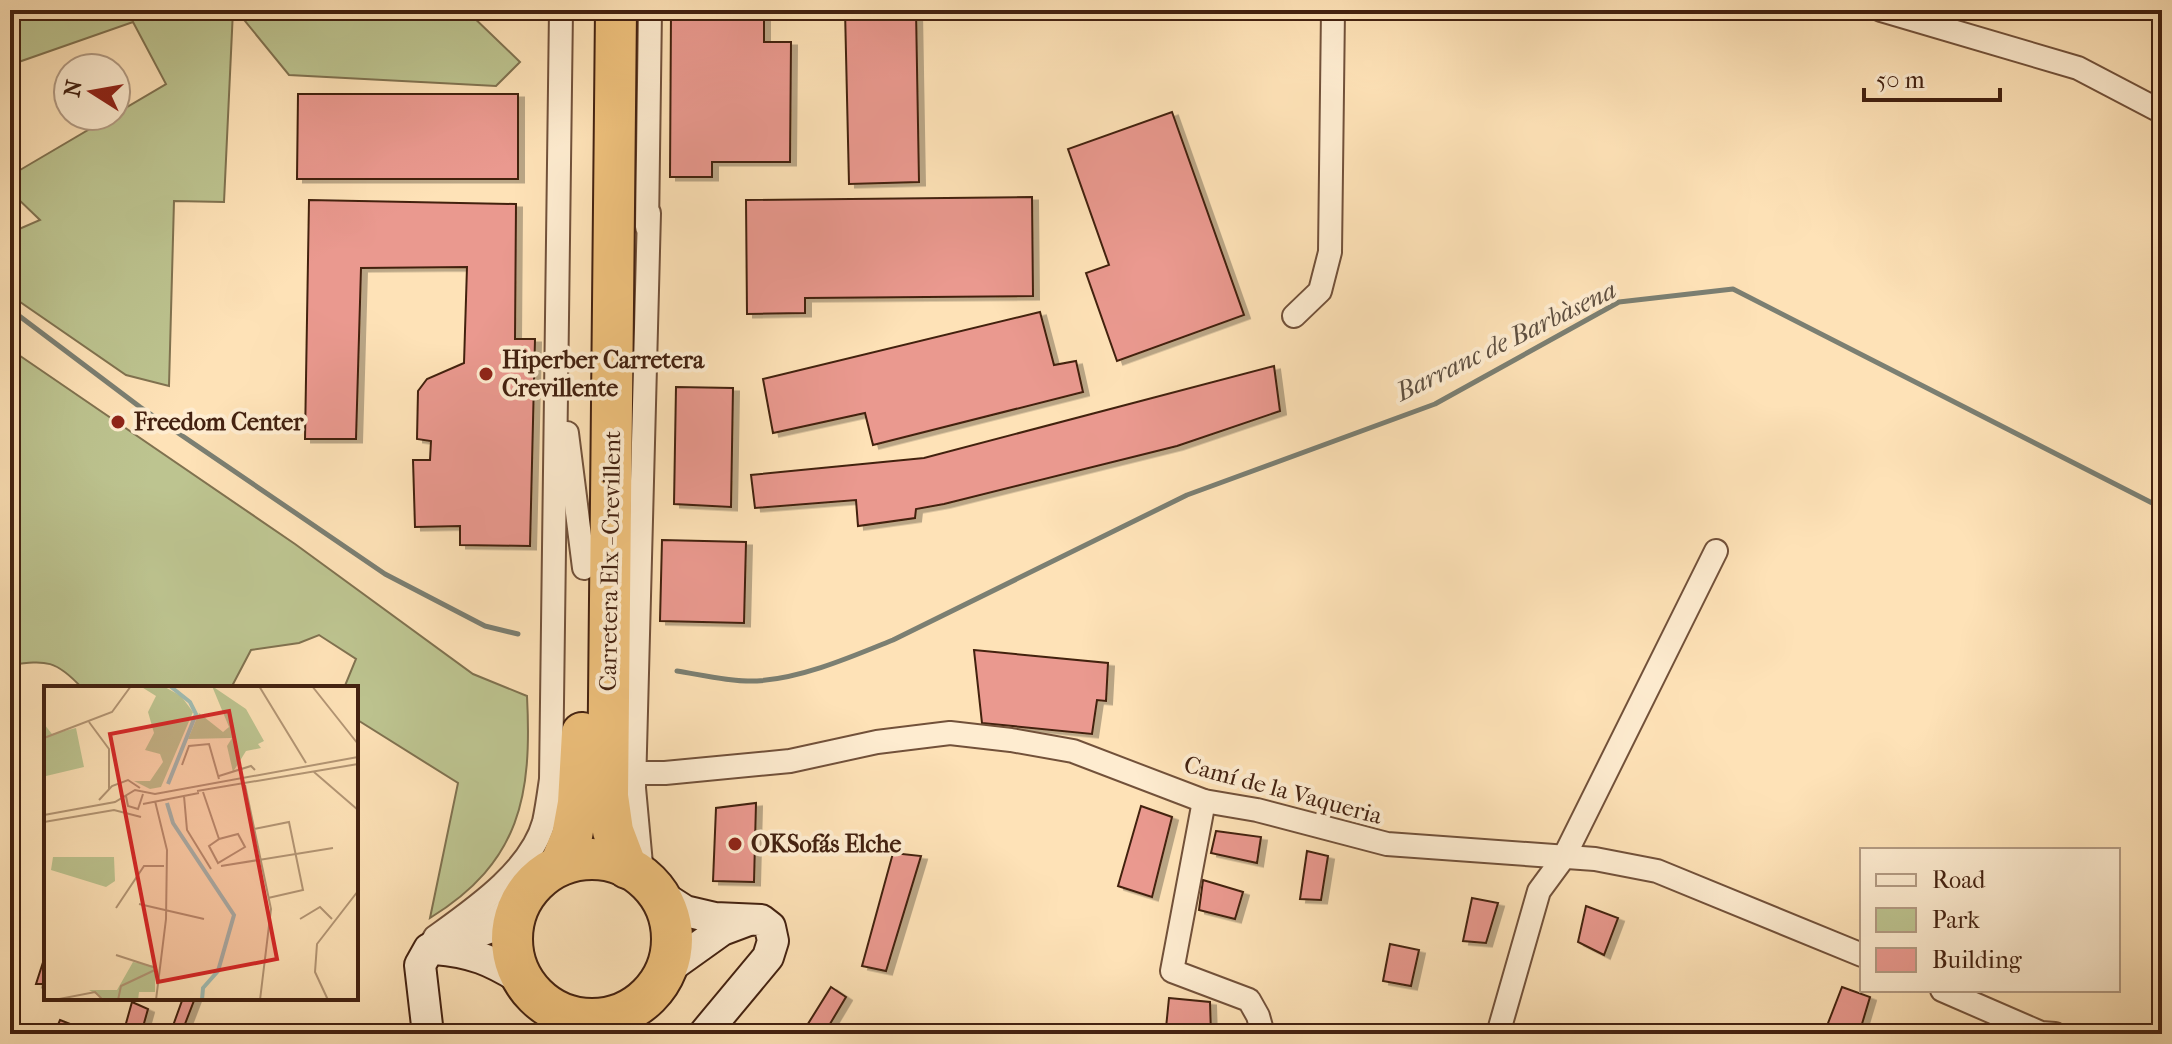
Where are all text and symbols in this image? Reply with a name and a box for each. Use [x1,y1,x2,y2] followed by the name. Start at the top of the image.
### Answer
[52,52,132,132] north arrow
[1864,52,2000,102] scale bar
[1876,66,1925,94] text: 50 m
[59,77,88,99] text: N
[1389,274,1621,409] water label: Barranc de Barbàsena
[502,346,705,402] place label: Hiperber Carretera Crevillente
[477,365,495,383] marker: Hiperber Carretera Crevillente
[133,408,304,436] place label: Freedom Center
[109,413,127,431] marker: Freedom Center
[594,430,626,692] street label: Carretera Elx - Crevillent
[44,686,358,1000] inset map
[1181,750,1386,830] street label: Camí de la Vaqueria
[751,830,901,858] place label: OKSofás Elche
[726,835,744,853] marker: OKSofás Elche
[1860,848,2120,992] legend
[1932,866,1986,894] text: Road
[1932,906,1980,934] text: Park
[1932,946,2023,974] text: Building

